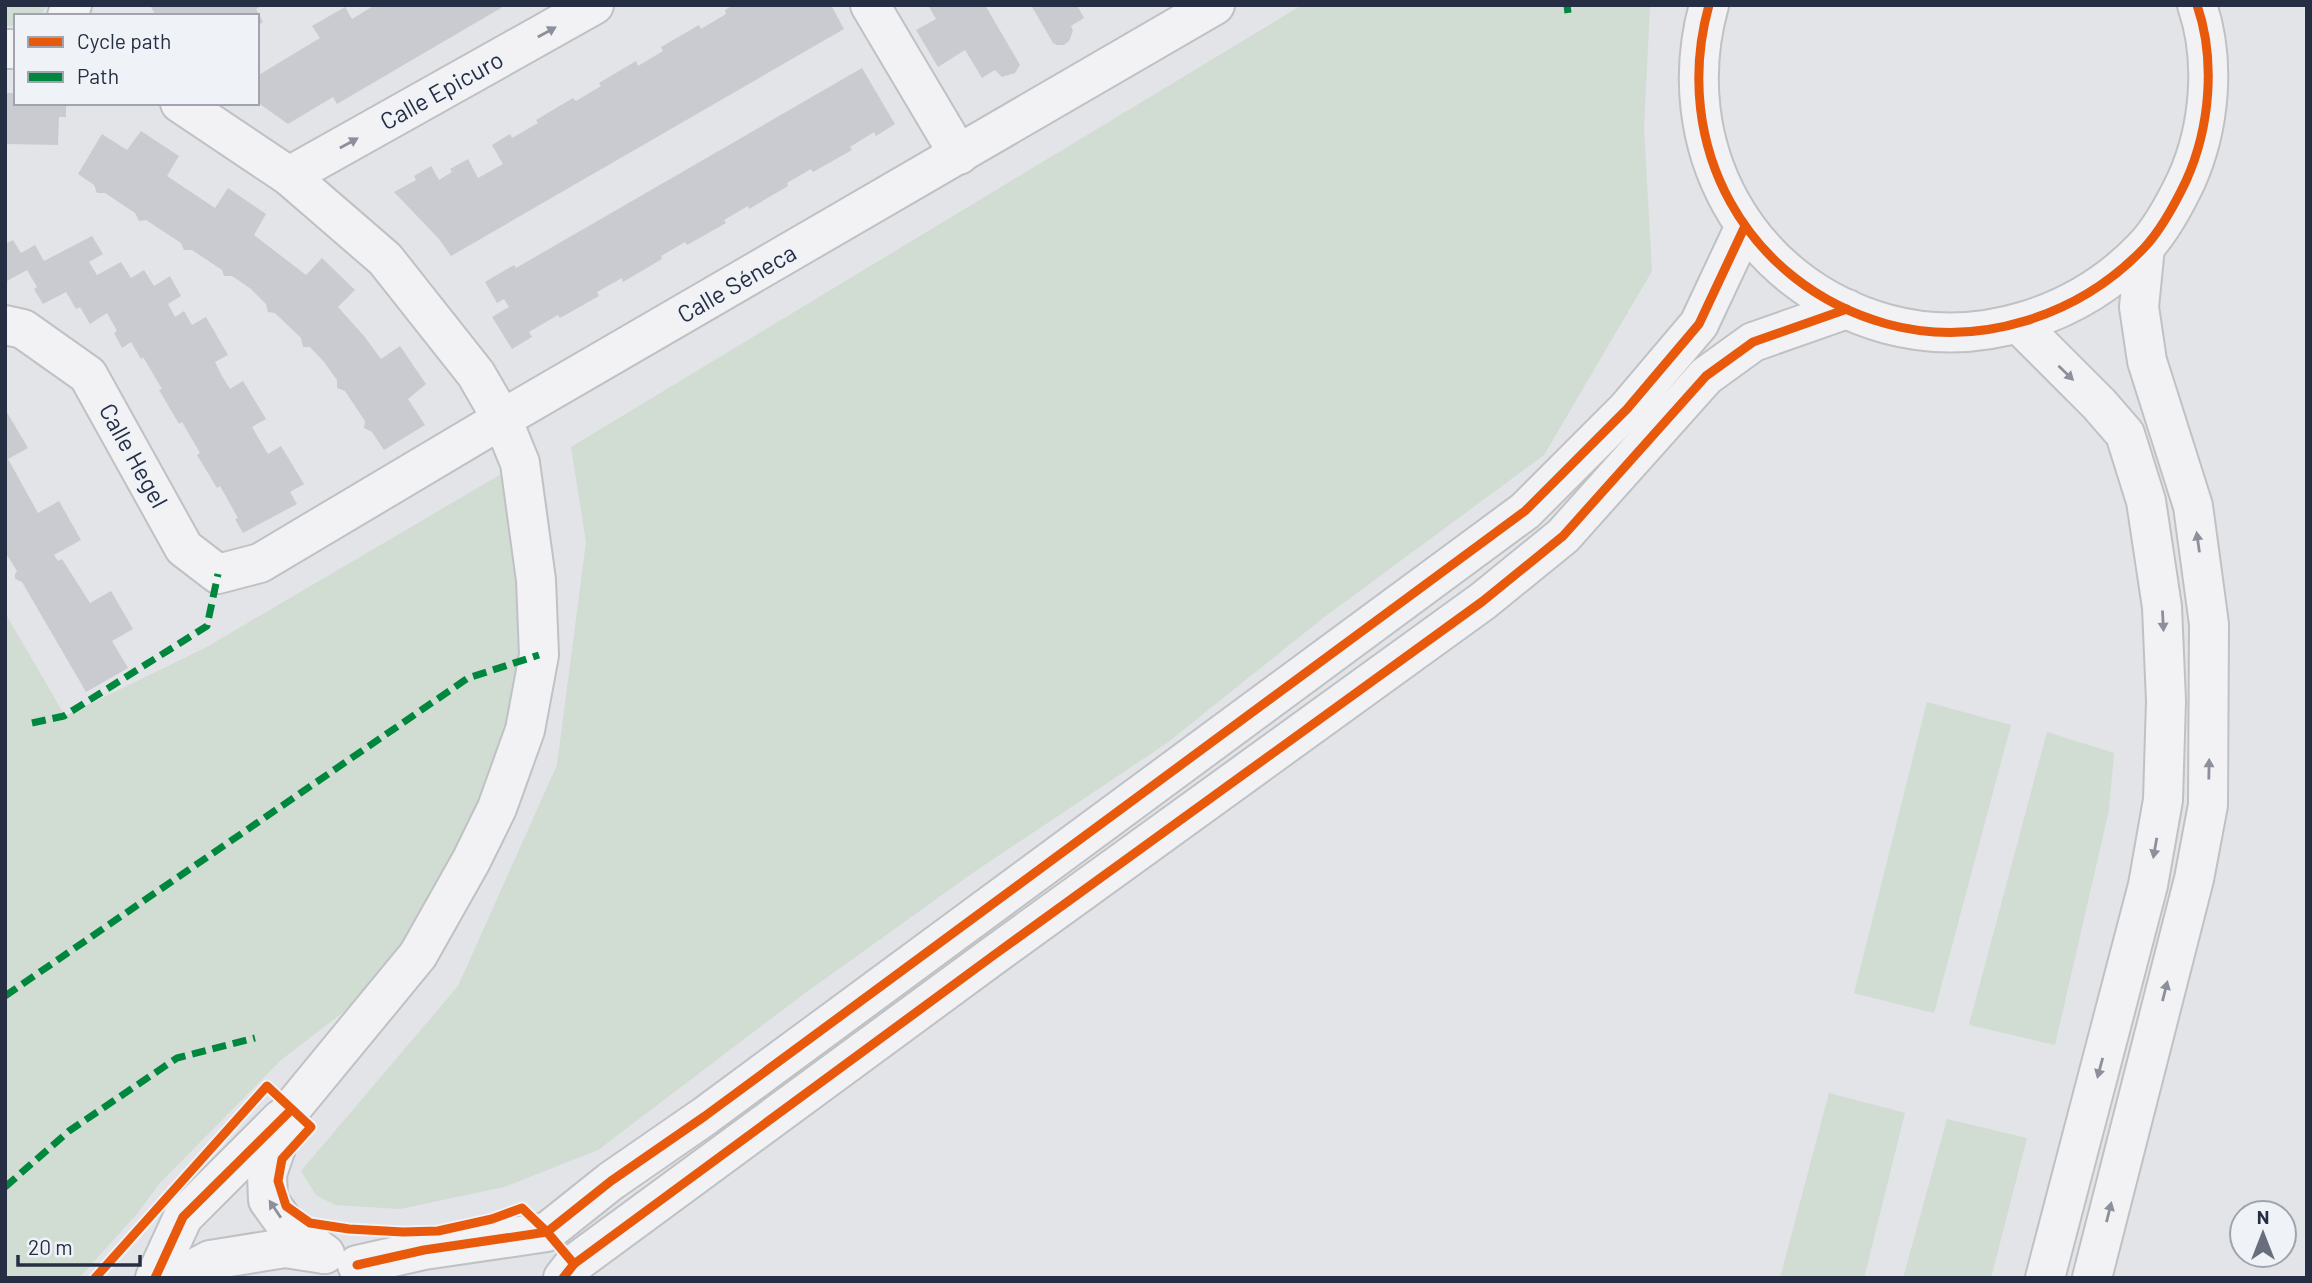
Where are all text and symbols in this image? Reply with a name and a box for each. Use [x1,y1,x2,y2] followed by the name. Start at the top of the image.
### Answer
[14,14,259,105] legend
[538,26,557,38] one-way arrow
[77,28,171,53] text: Cycle path
[375,44,508,135] street label: Calle Epicuro
[77,63,119,88] text: Path
[339,137,359,149] one-way arrow
[672,237,801,328] street label: Calle Séneca
[2057,364,2074,380] one-way arrow
[94,398,175,513] street label: Calle Hegel
[2192,531,2203,553] one-way arrow
[2157,610,2168,632] one-way arrow
[2203,757,2214,779] one-way arrow
[2149,837,2160,859] one-way arrow
[2160,980,2171,1002] one-way arrow
[2094,1058,2105,1080] one-way arrow
[268,1199,281,1219] one-way arrow
[2228,1199,2298,1269] north arrow
[2104,1201,2115,1223] one-way arrow
[2257,1205,2269,1228] text: N
[18,1224,140,1268] scale bar
[28,1234,73,1259] text: 20 m

